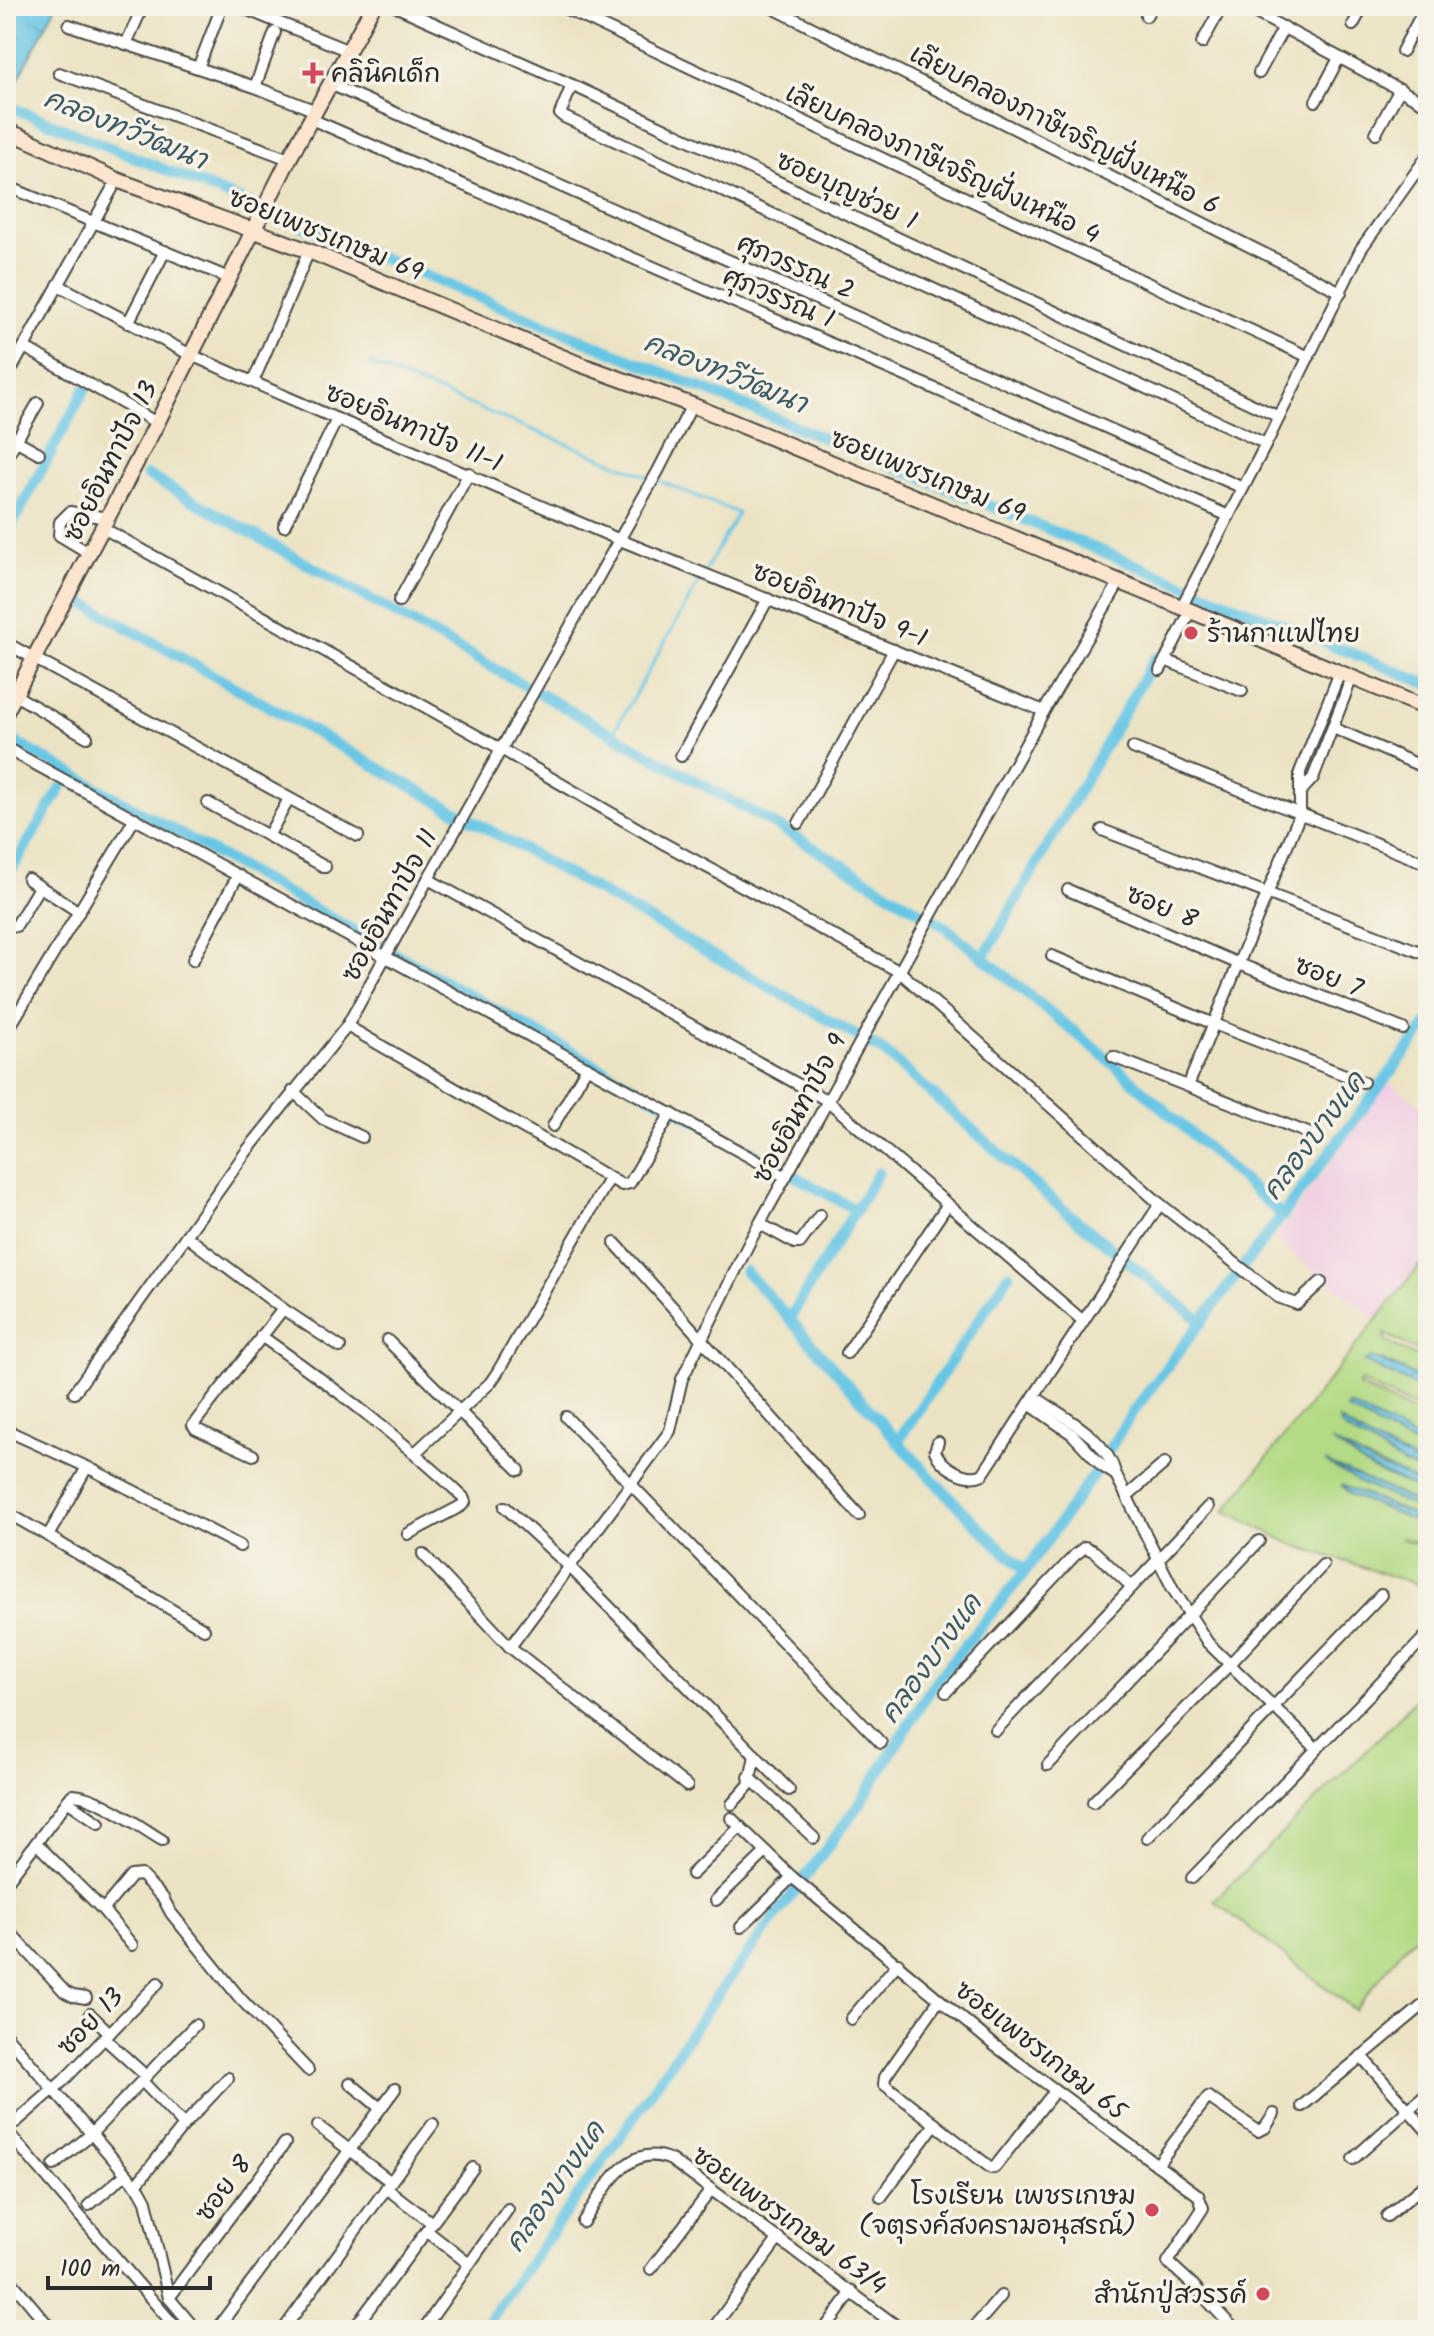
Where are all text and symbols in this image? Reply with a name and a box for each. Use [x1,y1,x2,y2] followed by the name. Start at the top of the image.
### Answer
[902,31,1228,227] street label: เลียบคลองภาษีเจริญฝั่งเหนือ 6
[331,54,440,96] place label: คลินิคเด็ก
[302,62,324,84] marker: คลินิคเด็ก
[778,70,1108,256] street label: เลียบคลองภาษีเจริญฝั่งเหนือ 4
[37,77,215,184] water label: คลองทวีวัฒนา
[768,141,924,243] street label: ซอยบุญช่วย 1
[221,178,430,294] street label: ซอยเพชรเกษม 69
[730,223,861,312] street label: ศุภวรรณ 2
[716,257,841,341] street label: ศุภวรรณ 1
[637,321,815,428] water label: คลองทวีวัฒนา
[318,372,509,485] street label: ซอยอินทาปัจ 11-1
[53,374,171,550] street label: ซอยอินทาปัจ 13
[823,419,1032,535] street label: ซอยเพชรเกษม 69
[745,552,933,660] street label: ซอยอินทาปัจ 9-1
[1207,614,1360,656] place label: ร้านกาแฟไทย
[1182,624,1200,642] marker: ร้านกาแฟไทย
[331,822,450,990] street label: ซอยอินทาปัจ 11
[1119,874,1204,942] street label: ซอย 8
[1288,945,1370,1011] street label: ซอย 7
[742,1026,860,1192] street label: ซอยอินทาปัจ 9
[1251,1061,1380,1211] water label: คลองบางแค
[869,1583,996,1734] water label: คลองบางแค
[945,1971,1137,2134] street label: ซอยเพชรเกษม 65
[48,1978,135,2066] street label: ซอย 13
[494,2111,619,2262] water label: คลองบางแค
[682,2136,895,2307] street label: ซอยเพชรเกษม 63/4
[185,2147,264,2232] street label: ซอย 8
[859,2176,1136,2248] place label: โรงเรียน เพชรเกษม (จตุรงค์สงครามอนุสรณ์)
[1143,2201,1161,2219] marker: โรงเรียน เพชรเกษม (จตุรงค์สงครามอนุสรณ์)
[48,2240,210,2290] scale bar
[60,2250,120,2289] text: 100 m
[1094,2275,1247,2317] place label: สำนักปู่สวรรค์
[1254,2285,1272,2303] marker: สำนักปู่สวรรค์

